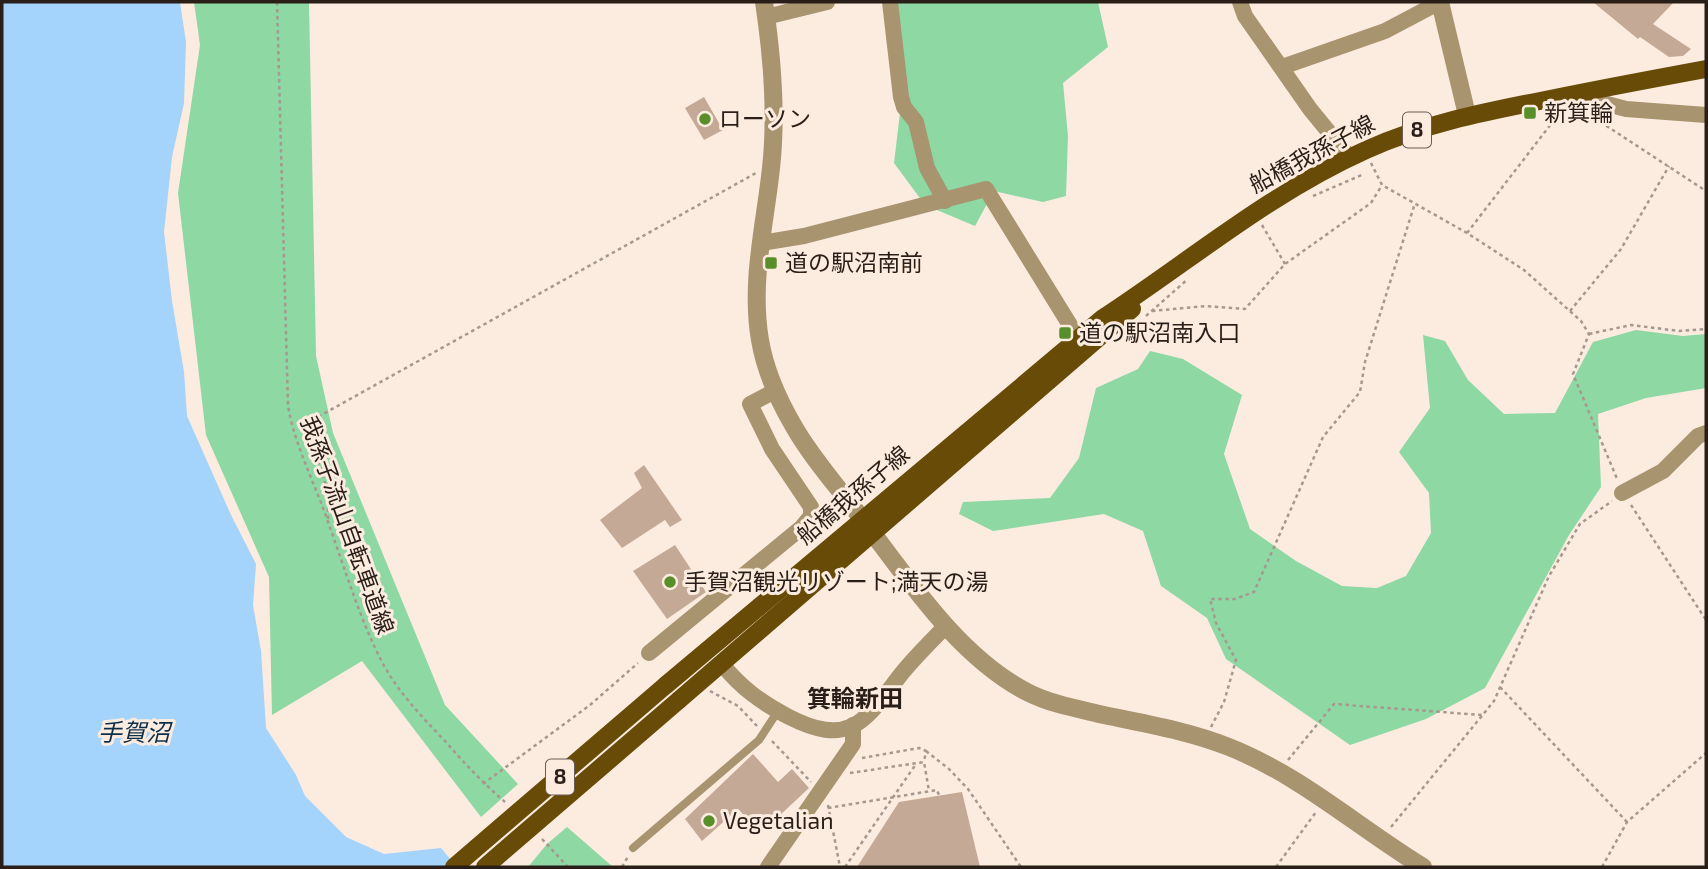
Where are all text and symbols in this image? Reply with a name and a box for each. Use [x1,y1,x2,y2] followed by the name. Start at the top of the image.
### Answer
[1544,98,1613,126] place label: 新箕輪
[719,104,811,132] place label: ローソン
[1522,105,1538,121] marker: 新箕輪
[1244,108,1379,198] street label: 船橋我孫子線
[697,111,713,127] marker: ローソン
[1403,113,1431,148] road number: 8
[785,248,923,276] place label: 道の駅沼南前
[763,255,779,271] marker: 道の駅沼南前
[1079,318,1240,346] place label: 道の駅沼南入口
[1057,325,1073,341] marker: 道の駅沼南入口
[295,412,400,638] street label: 我孫子流山自転車道線
[791,439,914,549] street label: 船橋我孫子線
[684,567,988,595] place label: 手賀沼観光リゾート;満天の湯
[662,574,678,590] marker: 手賀沼観光リゾート;満天の湯
[807,683,903,712] district label: 箕輪新田
[98,717,173,746] water label: 手賀沼
[546,760,574,794] road number: 8
[723,806,834,834] place label: Vegetalian
[701,813,717,829] marker: Vegetalian

